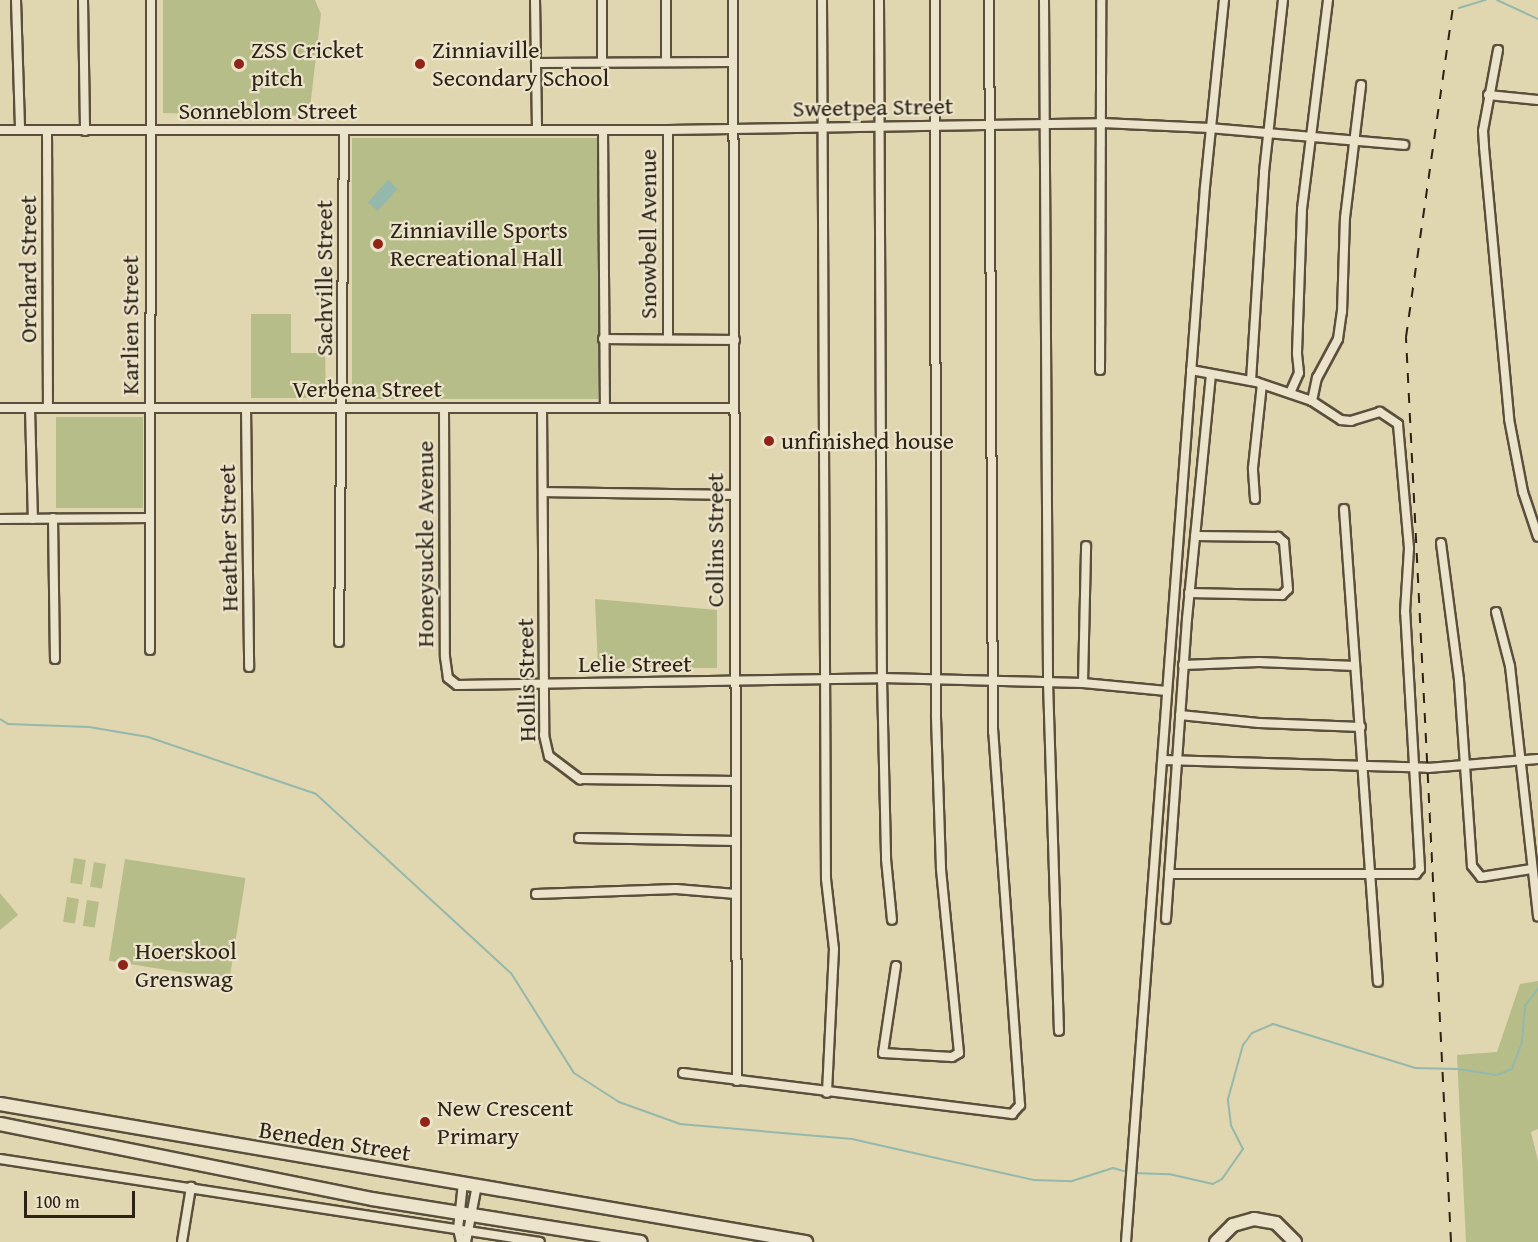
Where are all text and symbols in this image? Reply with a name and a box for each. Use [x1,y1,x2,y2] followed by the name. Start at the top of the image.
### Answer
[251,36,364,92] place label: ZSS Cricket pitch
[432,36,609,92] place label: Zinniaville Secondary School
[232,57,246,71] marker: ZSS Cricket pitch
[413,57,427,71] marker: Zinniaville Secondary School
[792,91,954,123] street label: Sweetpea Street
[178,97,358,125] street label: Sonneblom Street
[634,149,662,319] street label: Snowbell Avenue
[14,195,42,343] street label: Orchard Street
[310,200,338,356] street label: Sachville Street
[390,216,568,272] place label: Zinniaville Sports Recreational Hall
[371,237,385,251] marker: Zinniaville Sports Recreational Hall
[116,255,144,395] street label: Karlien Street
[292,375,442,403] street label: Verbena Street
[781,427,954,455] place label: unfinished house
[762,434,776,448] marker: unfinished house
[411,441,439,647] street label: Honeysuckle Avenue
[212,464,244,612] street label: Heather Street
[701,473,729,607] street label: Collins Street
[511,618,541,742] street label: Hollis Street
[578,650,692,678] street label: Lelie Street
[135,937,237,993] place label: Hoerskool Grenswag
[116,958,130,972] marker: Hoerskool Grenswag
[437,1094,573,1150] place label: New Crescent Primary
[257,1115,413,1167] street label: Beneden Street
[418,1115,432,1129] marker: New Crescent Primary
[27,1179,138,1217] scale bar
[35,1188,80,1215] text: 100 m

